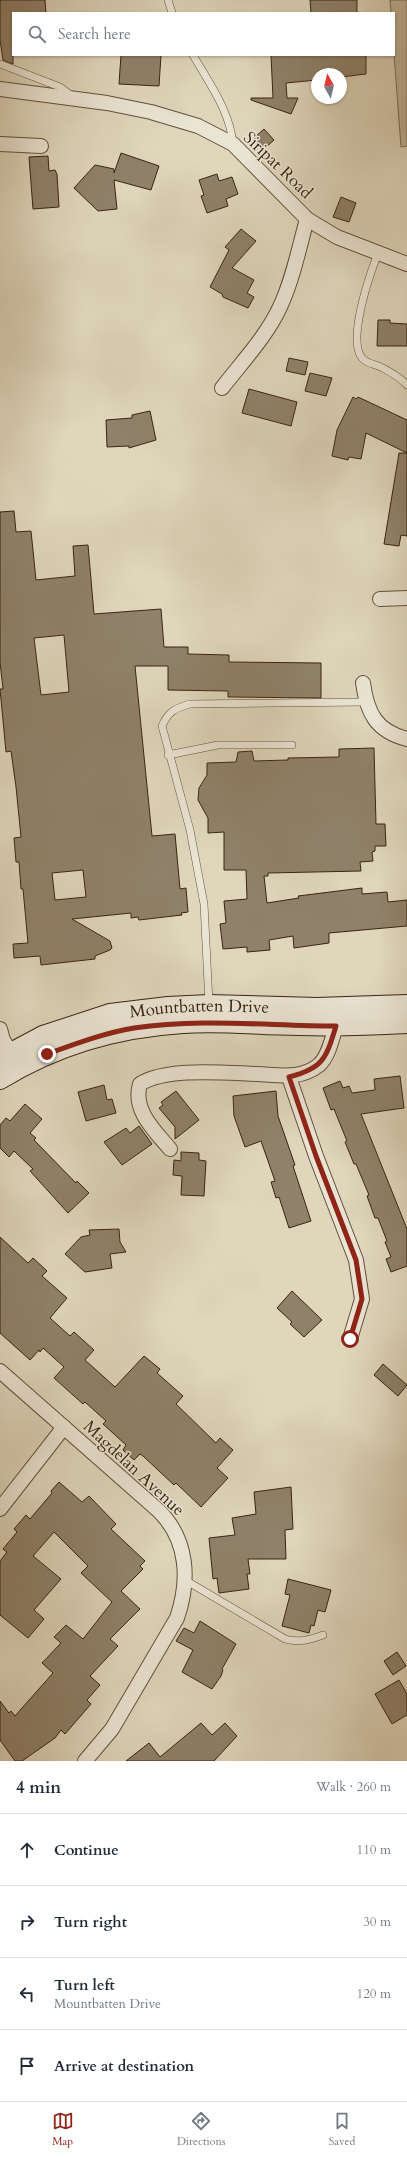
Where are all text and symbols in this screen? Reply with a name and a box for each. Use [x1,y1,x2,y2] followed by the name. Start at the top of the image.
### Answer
[12,12,395,56] search box
[26,23,48,45] icon: search
[58,24,131,44] text: Search here
[311,68,347,104] north arrow
[238,126,318,204] street label: Siripat Road
[128,993,270,1023] street label: Mountbatten Drive
[38,1045,56,1063] route end
[341,1330,359,1348] route start
[78,1415,190,1521] street label: Magdelan Avenue
[16,1776,61,1799] text: 4 min
[316,1778,391,1796] text: Walk · 260 m
[16,1839,38,1861] icon: ahead
[54,1840,119,1860] text: Continue
[357,1841,391,1859] text: 110 m
[16,1911,38,1933] icon: right
[54,1912,127,1932] text: Turn right
[363,1913,391,1931] text: 30 m
[54,1975,115,1995] text: Turn left
[16,1983,38,2005] icon: left
[357,1985,391,2003] text: 120 m
[54,1995,161,2013] text: Mountbatten Drive
[16,2055,38,2077] icon: arrive
[54,2056,194,2076] text: Arrive at destination
[52,2110,74,2149] tab: Map
[177,2110,225,2149] tab: Directions
[329,2110,355,2149] tab: Saved

